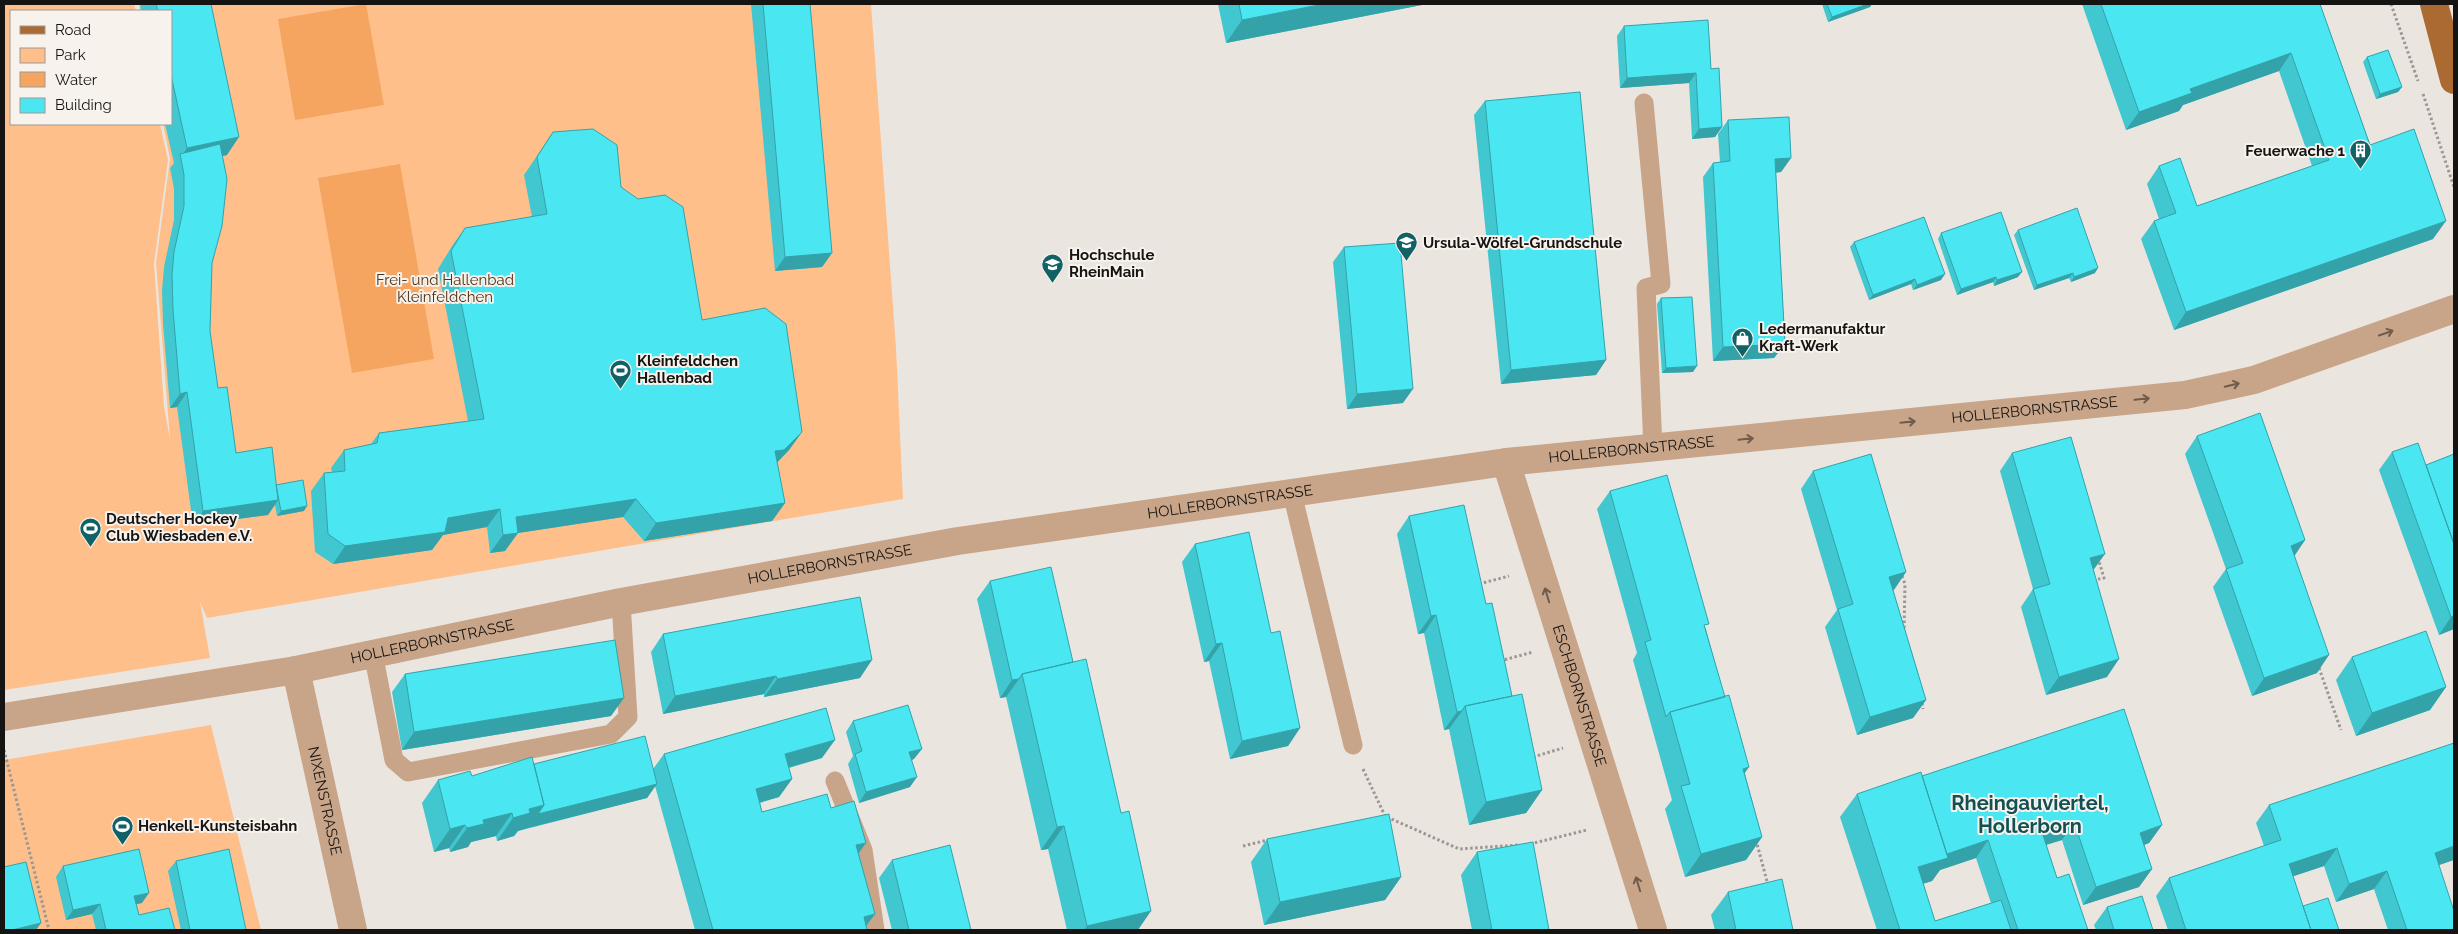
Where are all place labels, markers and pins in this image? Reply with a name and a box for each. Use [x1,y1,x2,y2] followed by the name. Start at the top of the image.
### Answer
[2349,139,2373,170] building icon: Feuerwache 1
[2245,142,2346,160] place label: Feuerwache 1
[1395,231,1419,262] school or university icon: Ursula-Wölfel-Grundschule
[1423,234,1622,252] place label: Ursula-Wölfel-Grundschule
[1069,246,1155,281] place label: Hochschule RheinMain
[1041,252,1065,283] school or university icon: Hochschule RheinMain
[1759,320,1886,355] place label: Ledermanufaktur Kraft-Werk
[1731,326,1755,357] shop icon: Ledermanufaktur Kraft-Werk
[637,352,738,387] place label: Kleinfeldchen Hallenbad
[609,358,633,389] sports icon: Kleinfeldchen Hallenbad
[106,510,252,545] place label: Deutscher Hockey Club Wiesbaden e.V.
[78,516,102,547] sports icon: Deutscher Hockey Club Wiesbaden e.V.
[110,814,134,845] sports icon: Henkell-Kunsteisbahn
[138,817,297,835] place label: Henkell-Kunsteisbahn

